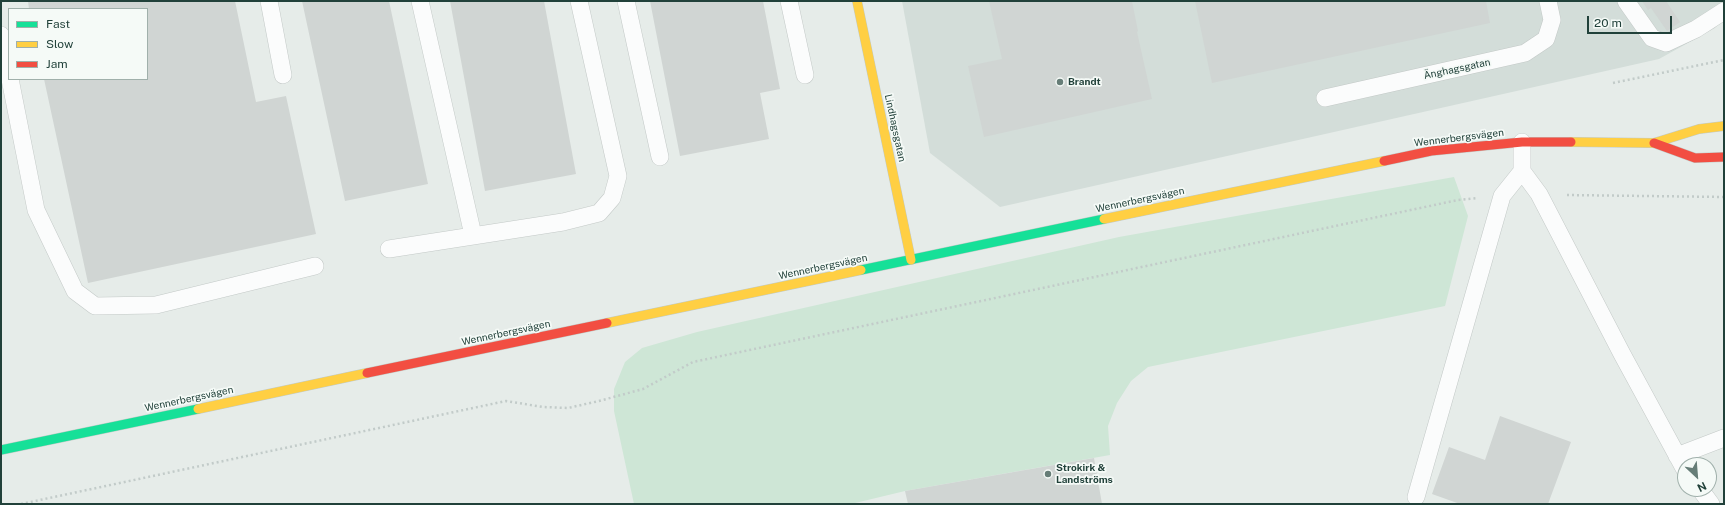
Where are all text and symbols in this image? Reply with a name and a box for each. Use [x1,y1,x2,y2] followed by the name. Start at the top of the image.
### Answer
[8,8,148,80] legend
[1589,8,1674,34] scale bar
[1594,16,1622,30] text: 20 m
[46,17,70,31] text: Fast
[46,37,73,51] text: Slow
[1422,56,1492,82] street label: Änghagsgatan
[46,57,68,71] text: Jam
[1068,76,1101,88] place label: Brandt
[1055,77,1065,87] marker: Brandt
[882,93,908,163] street label: Lindhagsgatan
[1413,127,1505,149] street label: Wennerbergsvägen
[1095,185,1185,215] street label: Wennerbergsvägen
[778,252,868,282] street label: Wennerbergsvägen
[461,318,551,348] street label: Wennerbergsvägen
[144,384,234,414] street label: Wennerbergsvägen
[1677,457,1717,497] north arrow
[1056,462,1113,486] place label: Strokirk & Landströms
[1043,469,1053,479] marker: Strokirk & Landströms
[1695,480,1708,494] text: N

